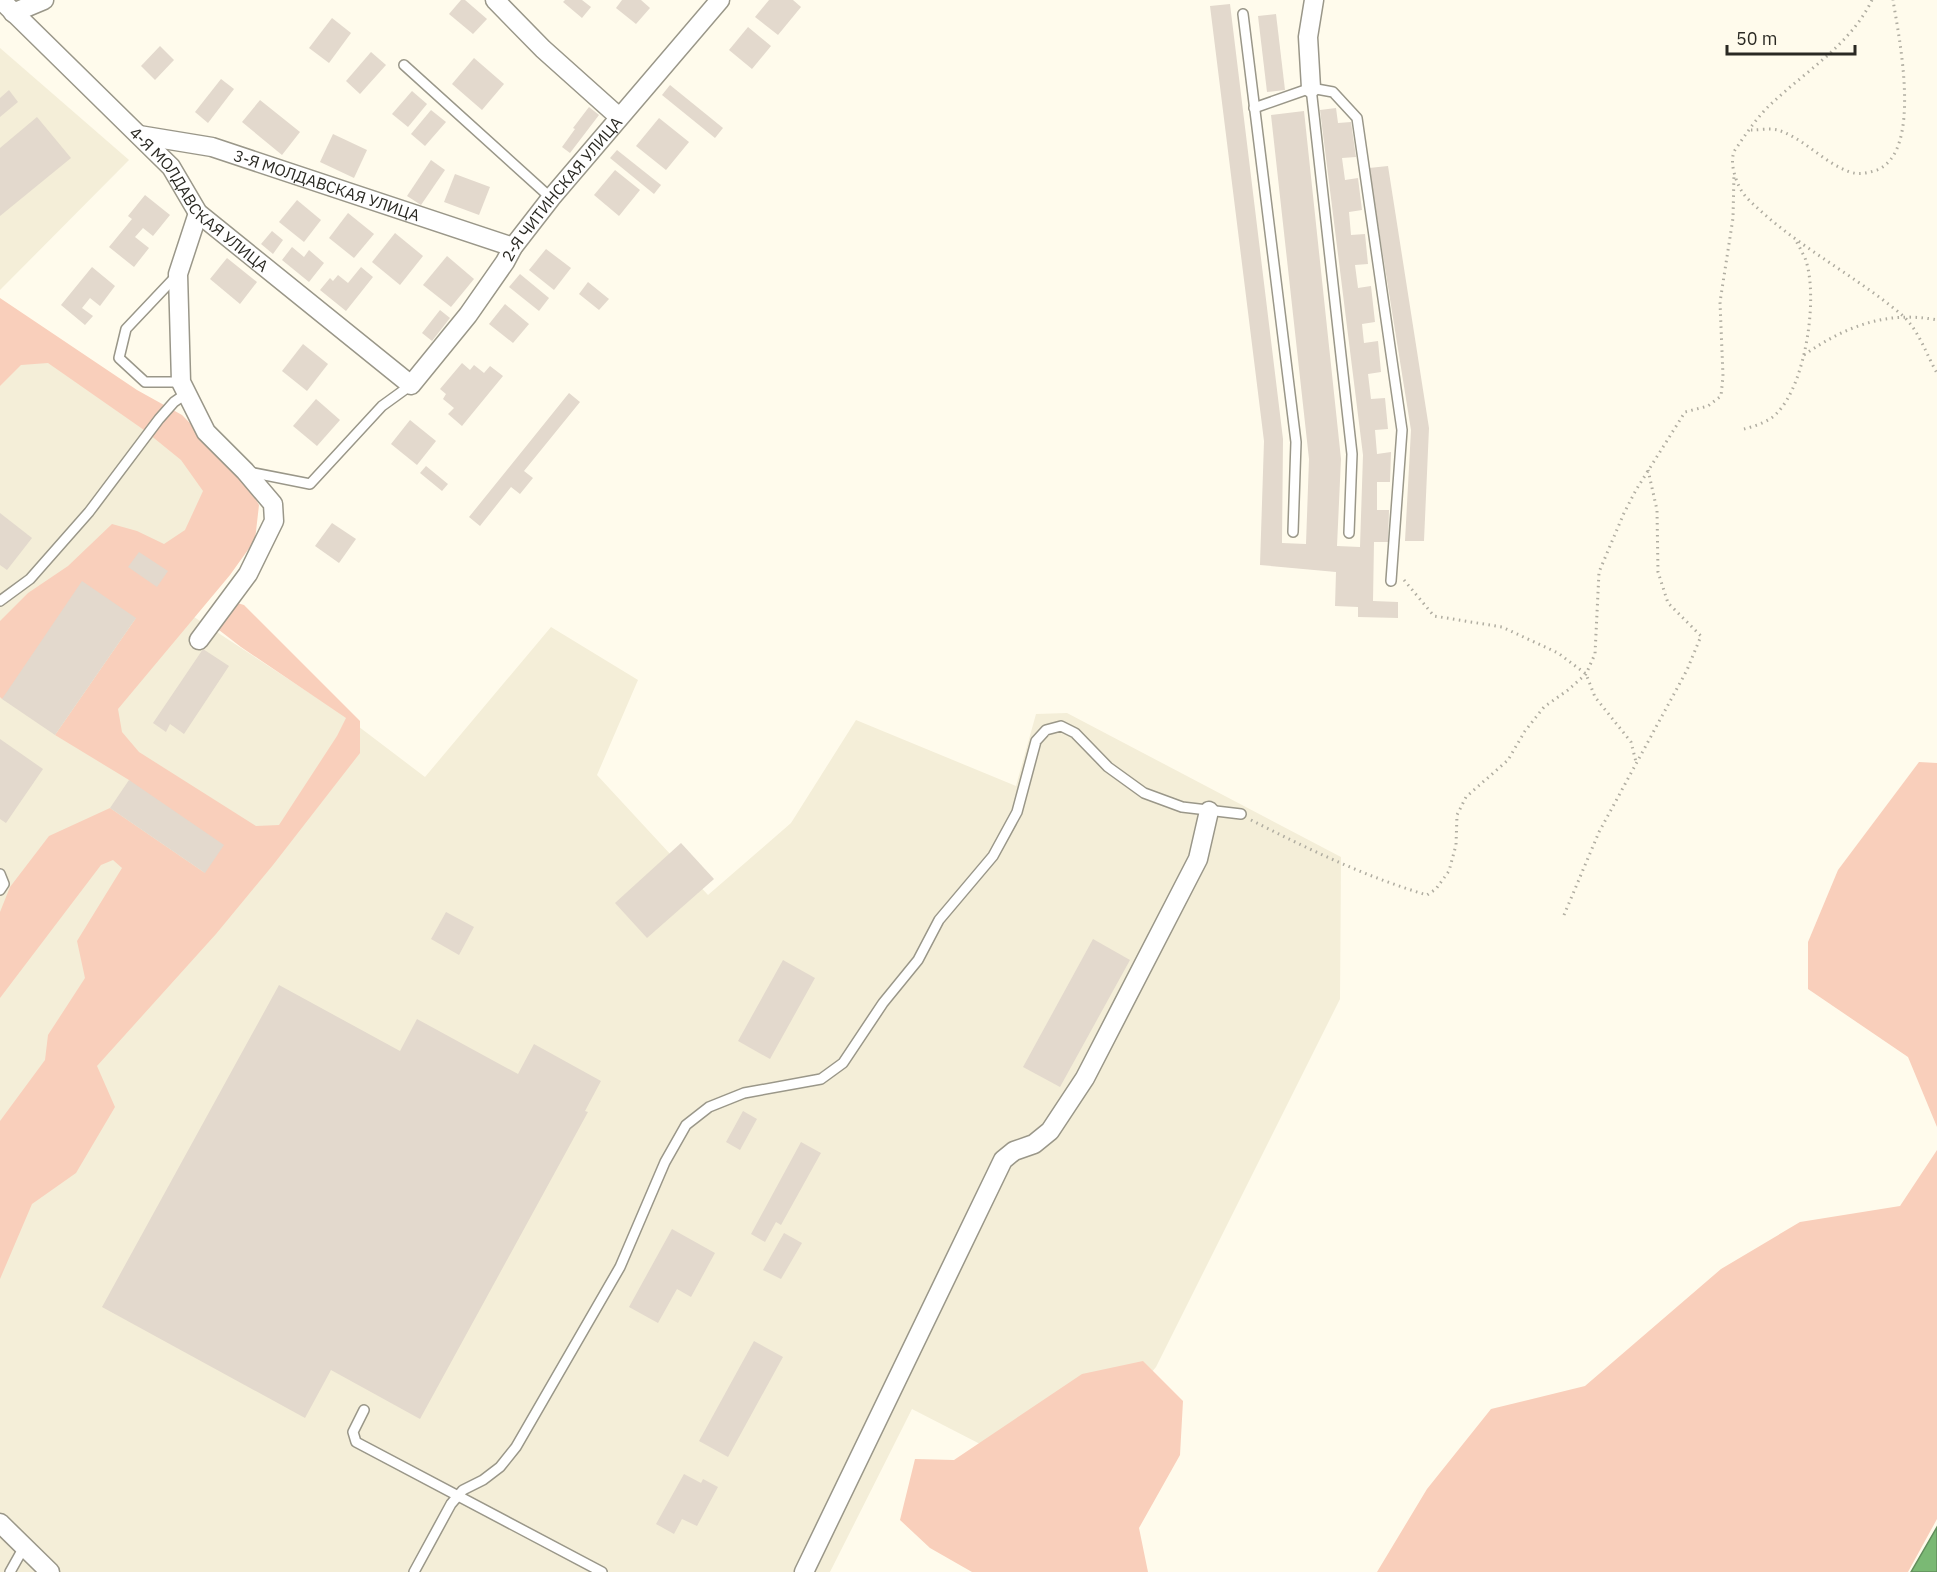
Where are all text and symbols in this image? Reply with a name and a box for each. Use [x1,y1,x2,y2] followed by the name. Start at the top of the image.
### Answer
[1727,18,1854,56] scale bar
[1736,27,1778,50] text: 50 m
[497,112,626,265] street label: 2-Я ЧИТИНСКАЯ УЛИЦА
[126,122,273,276] street label: 4-Я МОЛДАВСКАЯ УЛИЦА
[231,145,422,225] street label: 3-Я МОЛДАВСКАЯ УЛИЦА

